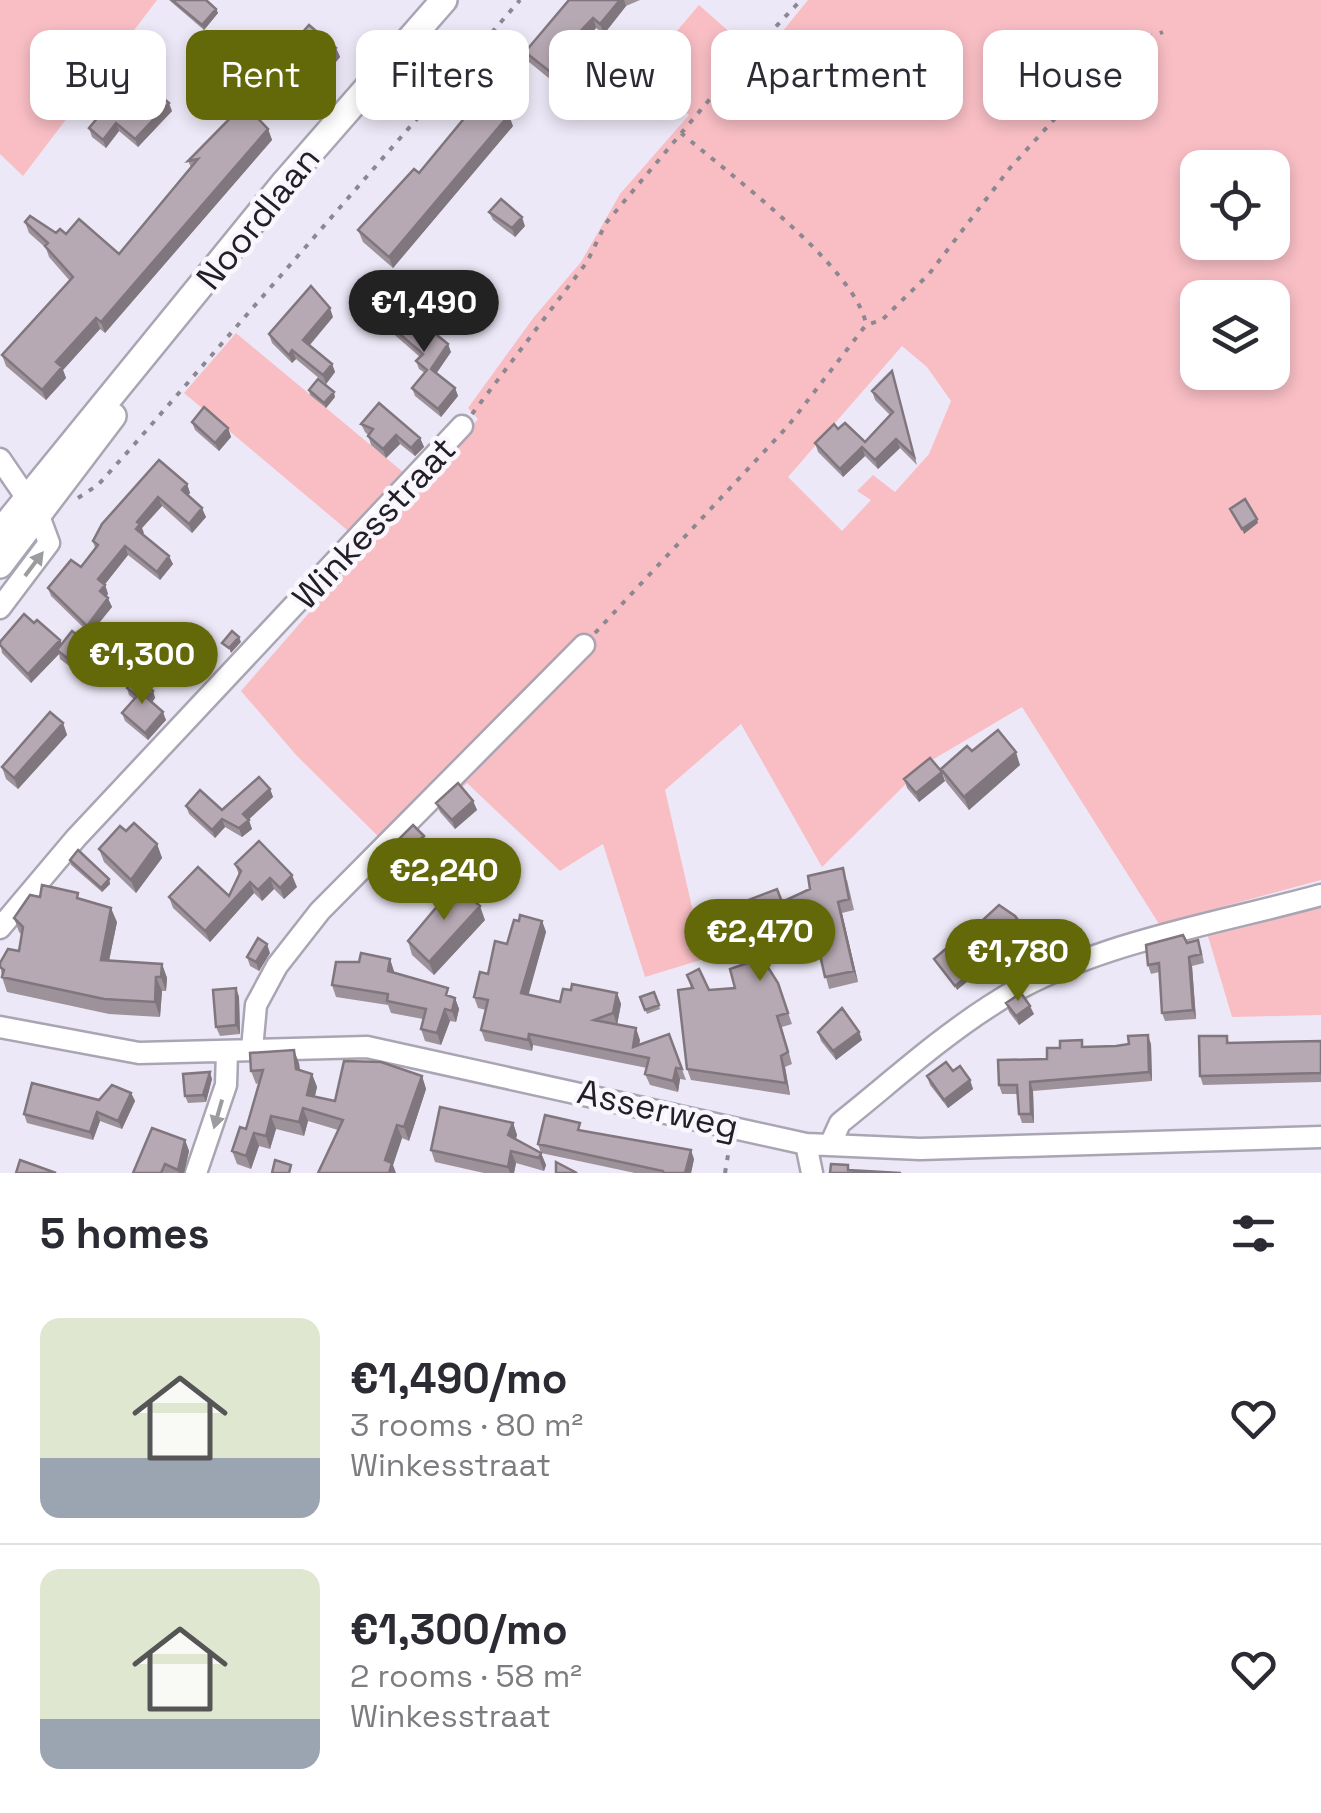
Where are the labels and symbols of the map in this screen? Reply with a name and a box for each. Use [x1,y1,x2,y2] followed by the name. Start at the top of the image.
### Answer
[187,137,329,299] street label: Noordlaan
[343,270,505,355] pin: €1,490
[283,428,465,618] street label: Winkesstraat
[24,551,44,577] one-way arrow
[61,622,223,707] pin: €1,300
[363,838,525,923] pin: €2,240
[679,899,841,984] pin: €2,470
[937,919,1099,1004] pin: €1,780
[573,1069,743,1149] street label: Asserweg
[209,1099,225,1130] one-way arrow

